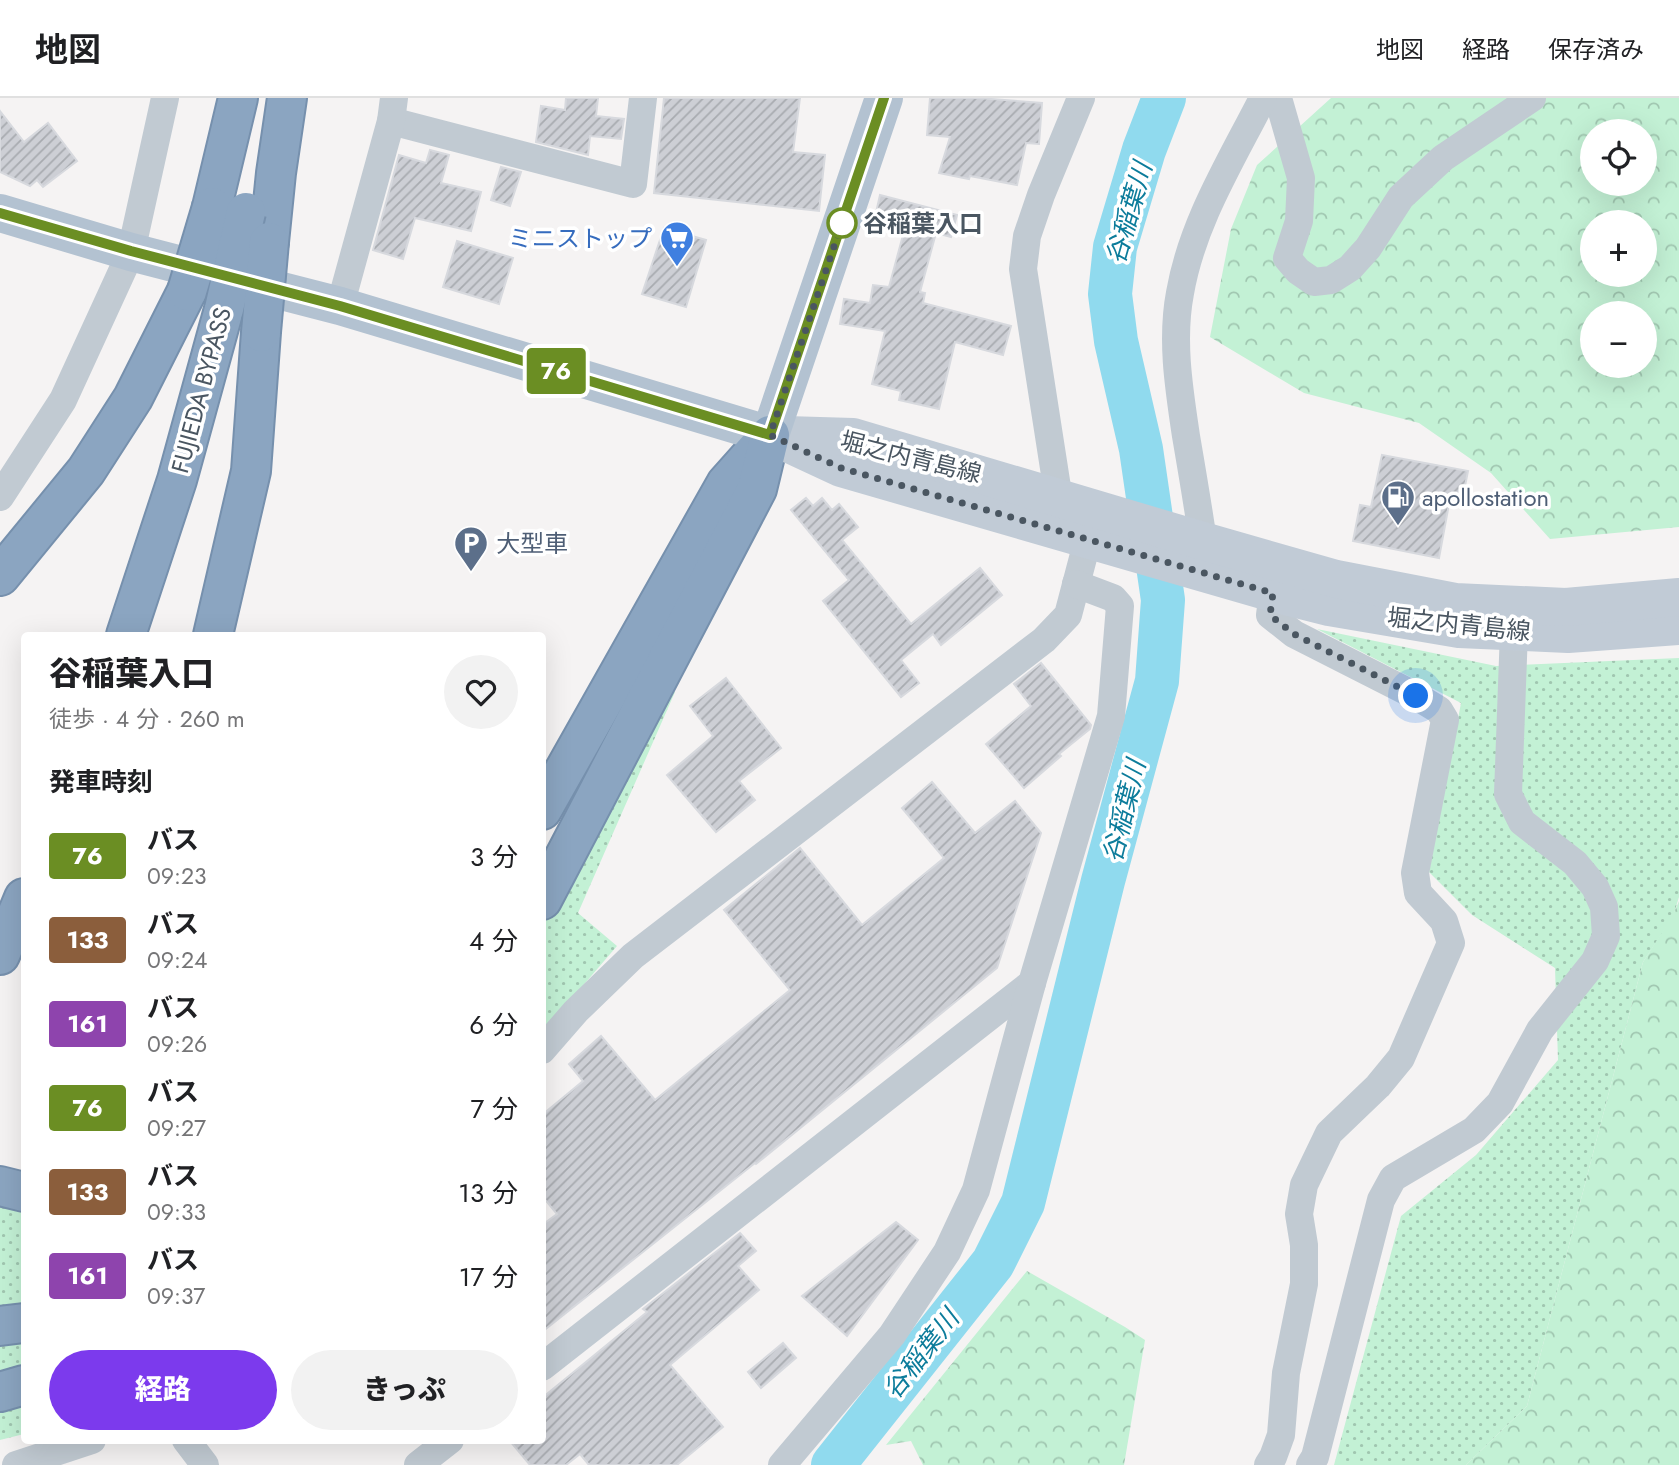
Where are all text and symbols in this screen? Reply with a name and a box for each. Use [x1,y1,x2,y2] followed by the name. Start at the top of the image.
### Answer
[35,26,101,73] text: 地図
[1376,32,1424,67] text: 地図
[1462,32,1510,67] text: 経路
[1548,32,1644,67] text: 保存済み
[1580,119,1657,378] map controls
[1580,119,1657,196] button: locate
[1096,155,1162,268] water label: 谷稲葉川
[863,206,983,241] place label: 谷稲葉入口
[827,208,857,238] marker: 谷稲葉入口
[1580,210,1657,287] button: +
[658,219,696,268] supermarket icon: ミニストップ
[508,221,652,256] place label: ミニストップ
[1580,301,1657,378] button: −
[162,303,240,477] street label: FUJIEDA BYPASS
[524,348,588,394] line badge: 76
[541,353,571,388] text: 76
[837,423,985,491] street label: 堀之内青島線
[1379,478,1417,527] fuel station icon: apollostation
[1422,480,1549,515] place label: apollostation
[452,524,490,573] parking icon: 大型車
[496,526,568,561] place label: 大型車
[1386,599,1532,649] street label: 堀之内青島線
[49,650,214,697] text: 谷稲葉入口
[444,655,518,729] button: heart
[1398,678,1433,713] your location
[49,702,245,736] text: 徒歩 · 4 分 · 260 m
[1093,753,1156,866] water label: 谷稲葉川
[49,763,153,801] text: 発車時刻
[147,821,199,859] text: バス
[72,838,103,873] text: 76
[470,838,518,876] text: 3 分
[147,859,207,893] text: 09:23
[147,905,199,943] text: バス
[66,922,109,957] text: 133
[469,922,518,960] text: 4 分
[147,943,207,977] text: 09:24
[147,989,199,1027] text: バス
[67,1006,108,1041] text: 161
[469,1006,518,1044] text: 6 分
[147,1027,207,1061] text: 09:26
[147,1073,199,1111] text: バス
[72,1090,103,1125] text: 76
[471,1090,518,1128] text: 7 分
[147,1111,206,1145] text: 09:27
[147,1157,199,1195] text: バス
[66,1174,109,1209] text: 133
[458,1174,518,1212] text: 13 分
[147,1195,206,1229] text: 09:33
[147,1241,199,1279] text: バス
[67,1258,108,1293] text: 161
[459,1258,518,1296] text: 17 分
[147,1279,205,1313] text: 09:37
[874,1299,970,1407] water label: 谷稲葉川
[49,1350,277,1430] button: 経路
[291,1350,518,1430] button: きっぷ

